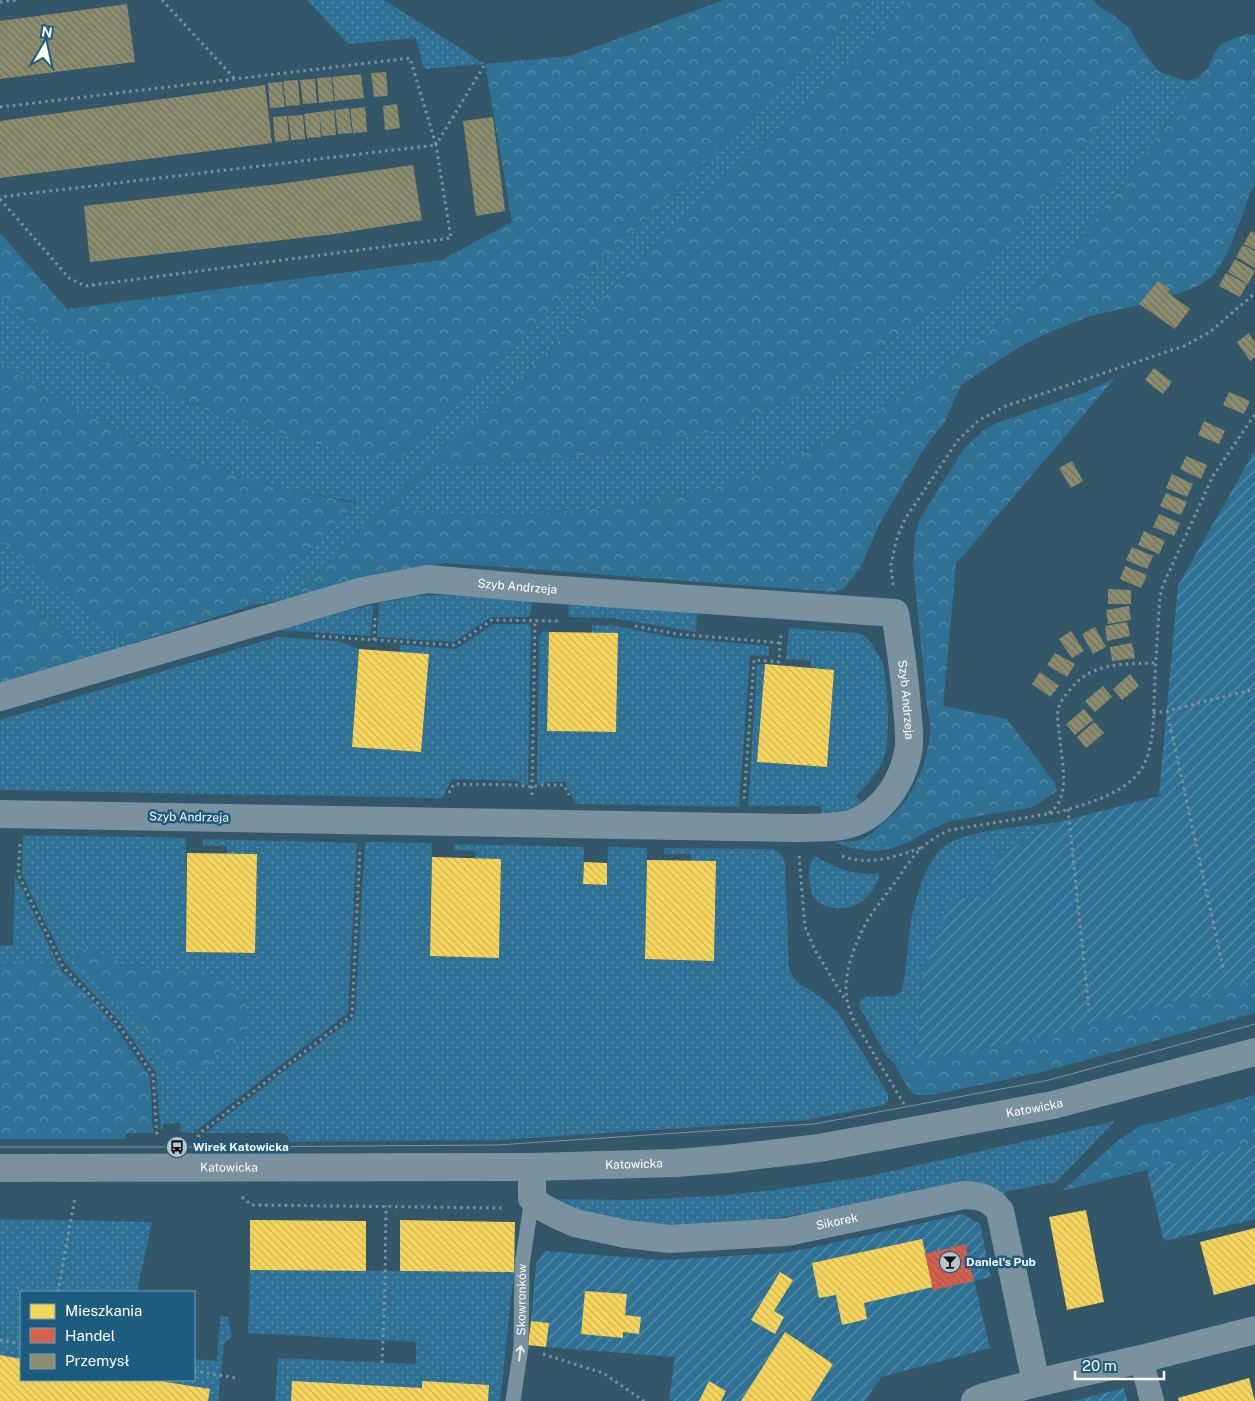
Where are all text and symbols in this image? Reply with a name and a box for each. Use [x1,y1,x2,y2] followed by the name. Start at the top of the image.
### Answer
[20,20,70,70] north arrow
[40,23,54,41] text: N
[477,576,558,597] street label: Szyb Andrzeja
[895,659,916,740] street label: Szyb Andrzeja
[149,809,229,825] street label: Szyb Andrzeja
[1005,1096,1065,1120] street label: Katowicka
[165,1135,189,1159] bus stop icon: Wirek Katowicka
[193,1140,289,1154] place label: Wirek Katowicka
[605,1156,663,1172] street label: Katowicka
[200,1161,258,1175] street label: Katowicka
[815,1210,860,1233] street label: Sikorek
[938,1250,962,1274] bar icon: Daniel's Pub
[966,1255,1036,1269] place label: Daniel's Pub
[514,1263,529,1335] street label: Skowronków
[20,1291,195,1381] legend
[65,1302,142,1319] text: Mieszkania
[65,1327,115,1344] text: Handel
[515,1345,525,1361] one-way arrow
[1075,1348,1164,1380] scale bar
[65,1352,130,1369] text: Przemysł
[1082,1357,1117,1374] text: 20 m

